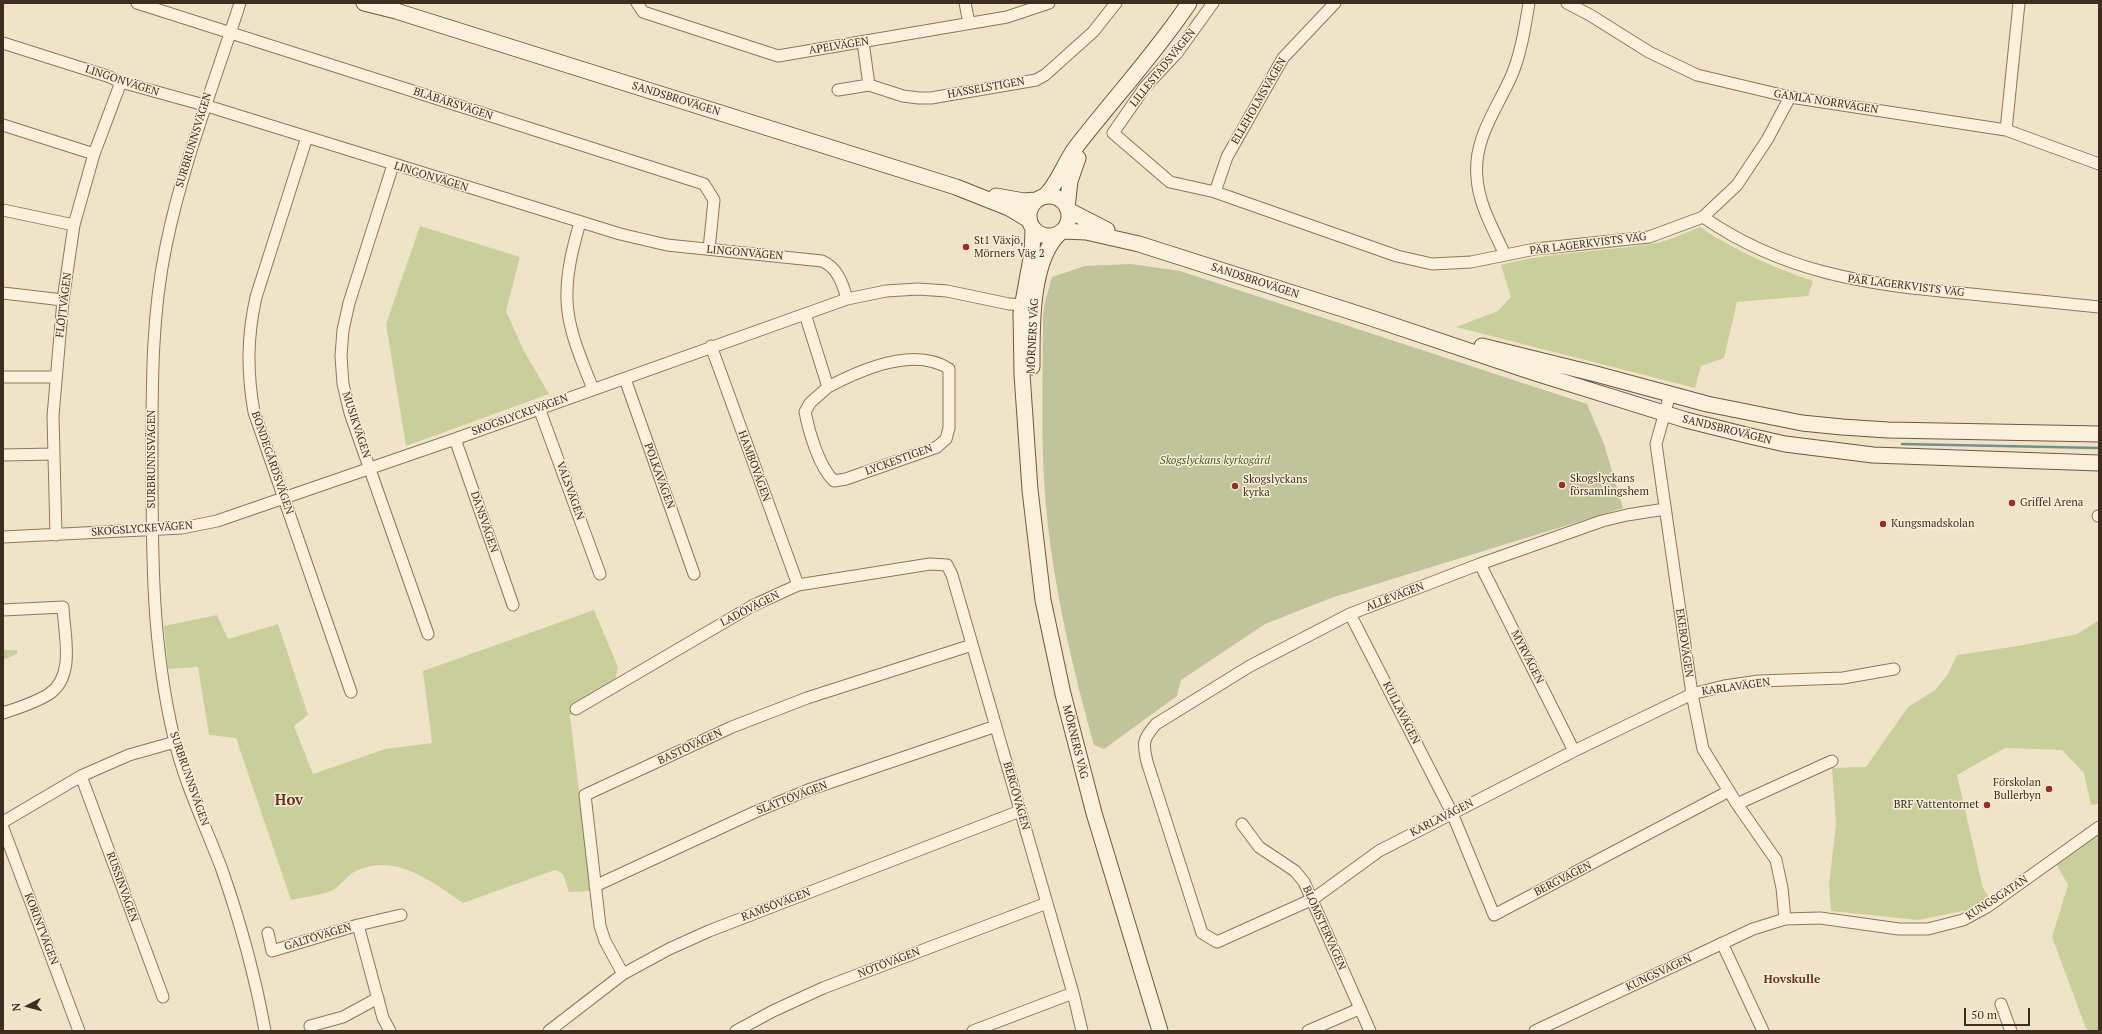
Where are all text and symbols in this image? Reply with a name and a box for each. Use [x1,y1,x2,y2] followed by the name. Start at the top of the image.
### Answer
[1127,26,1199,110] street label: LILLESTADSVÄGEN
[808,35,870,57] street label: APELVÄGEN
[1229,55,1289,147] street label: ELLEHOLMSVÄGEN
[83,63,161,99] street label: LINGONVÄGEN
[946,75,1026,101] street label: HASSELSTIGEN
[630,79,722,119] street label: SANDSBROVÄGEN
[412,85,494,123] street label: BLÅBÄRSVÄGEN
[1773,87,1879,117] street label: GAMLA NORRVÄGEN
[173,91,215,189] street label: SURBRUNNSVÄGEN
[392,159,470,195] street label: LINGONVÄGEN
[1529,230,1647,258] street label: PÄR LAGERKVISTS VÄG
[974,234,1045,260] place label: St1 Växjö, Mörners Väg 2
[961,242,971,252] marker: St1 Växjö, Mörners Väg 2
[706,243,784,263] street label: LINGONVÄGEN
[1209,261,1301,301] street label: SANDSBROVÄGEN
[53,272,75,338] street label: FLÖJTVÄGEN
[1847,272,1965,300] street label: PÄR LAGERKVISTS VÄG
[1024,298,1042,374] street label: MÖRNERS VÄG
[339,390,373,460] street label: MUSIKVÄGEN
[470,391,570,439] street label: SKOGSLYCKEVÄGEN
[145,410,159,508] street label: SURBRUNNSVÄGEN
[248,410,296,516] street label: BONDEGÅRDSVÄGEN
[1681,413,1773,447] street label: SANDSBROVÄGEN
[735,429,773,503] street label: HAMBOVÄGEN
[641,441,677,511] street label: POLKAVÄGEN
[863,442,935,478] street label: LYCKESTIGEN
[1160,454,1270,468] park label: Skogslyckans kyrkogård
[553,460,587,522] street label: VALSVÄGEN
[1570,472,1649,498] place label: Skogslyckans församlingshem
[1243,473,1307,499] place label: Skogslyckans kyrka
[1557,480,1567,490] marker: Skogslyckans församlingshem
[1230,481,1240,491] marker: Skogslyckans kyrka
[467,490,501,554] street label: DANSVÄGEN
[2020,496,2083,510] place label: Griffel Arena
[2007,498,2017,508] marker: Griffel Arena
[1891,517,1974,531] place label: Kungsmadskolan
[91,519,193,539] street label: SKOGSLYCKEVÄGEN
[1878,519,1888,529] marker: Kungsmadskolan
[1364,580,1426,614] street label: ALLÉVÄGEN
[718,589,782,629] street label: LADÖVÄGEN
[1673,608,1695,678] street label: EKEBOVÄGEN
[1508,628,1546,686] street label: MYRVÄGEN
[1701,676,1771,698] street label: KARLAVÄGEN
[1380,680,1422,746] street label: KULLAVÄGEN
[1059,704,1091,780] street label: MÖRNERS VÄG
[656,726,724,768] street label: BASTÖVÄGEN
[167,730,211,828] street label: SURBRUNNSVÄGEN
[1000,760,1032,832] street label: BERGÖVÄGEN
[1993,776,2041,802] place label: Förskolan Bullerbyn
[755,778,829,818] street label: SLÄTTÖVÄGEN
[2044,784,2054,794] marker: Förskolan Bullerbyn
[275,792,303,810] district label: Hov
[1408,796,1476,840] street label: KARLAVÄGEN
[1894,798,1979,812] place label: BRF Vattentornet
[1982,800,1992,810] marker: BRF Vattentornet
[103,850,141,924] street label: RUSSINVÄGEN
[1532,859,1594,899] street label: BERGVÄGEN
[1963,873,2031,923] street label: KUNGSGATAN
[1299,884,1349,972] street label: BLOMSTERVÄGEN
[740,886,812,924] street label: RAMSÖVÄGEN
[21,891,61,967] street label: KORINTVÄGEN
[283,921,353,953] street label: GALTÖVÄGEN
[856,945,922,981] street label: NOTÖVÄGEN
[1624,952,1694,994] street label: KUNGSVÄGEN
[1764,973,1820,987] district label: Hovskulle
[8,986,48,1026] north arrow
[1966,1000,2032,1026] scale bar
[9,1002,23,1012] text: N
[1971,1007,1997,1022] text: 50 m

